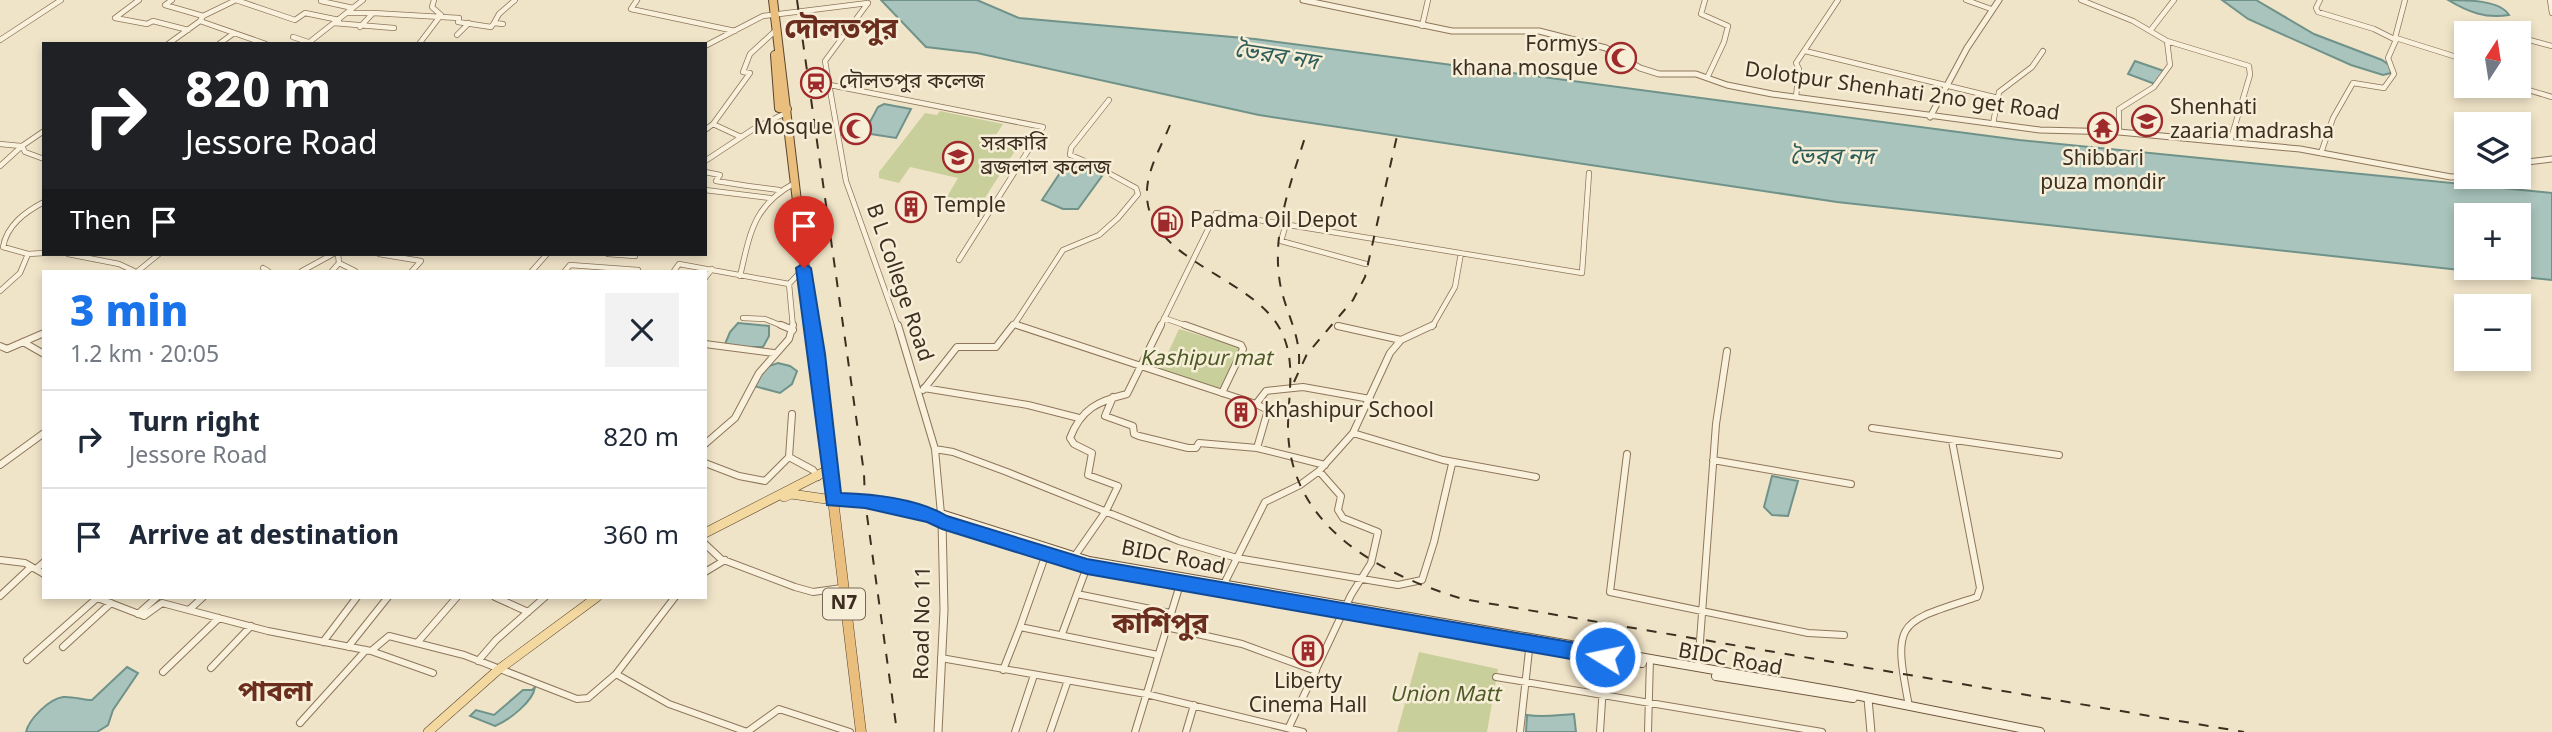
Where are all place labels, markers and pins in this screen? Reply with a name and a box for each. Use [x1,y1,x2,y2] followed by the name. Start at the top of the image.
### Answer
[1452,32,1598,84] place label: Formys khana mosque
[1604,41,1638,75] mosque icon: Formys khana mosque
[799,66,833,100] station icon: দৌলতপুর কলেজ
[839,69,986,97] place label: দৌলতপুর কলেজ
[2170,95,2334,147] place label: Shenhati zaaria madrasha
[2130,104,2164,138] school or university icon: Shenhati zaaria madrasha
[2086,111,2120,145] temple icon: Shibbari puza mondir
[839,112,873,146] mosque icon: Mosque
[753,115,833,143] place label: Mosque
[980,131,1112,183] place label: সরকারি ব্রজলাল কলেজ
[941,140,975,174] school or university icon: সরকারি ব্রজলাল কলেজ
[2040,146,2166,198] place label: Shibbari puza mondir
[894,190,928,224] building icon: Temple
[934,193,1006,221] place label: Temple
[774,196,834,268] pin
[1150,205,1184,239] fuel station icon: Padma Oil Depot
[1190,208,1358,236] place label: Padma Oil Depot
[1224,395,1258,429] building icon: khashipur School
[1264,398,1434,426] place label: khashipur School
[1291,634,1325,668] building icon: Liberty Cinema Hall
[1249,669,1367,721] place label: Liberty Cinema Hall

